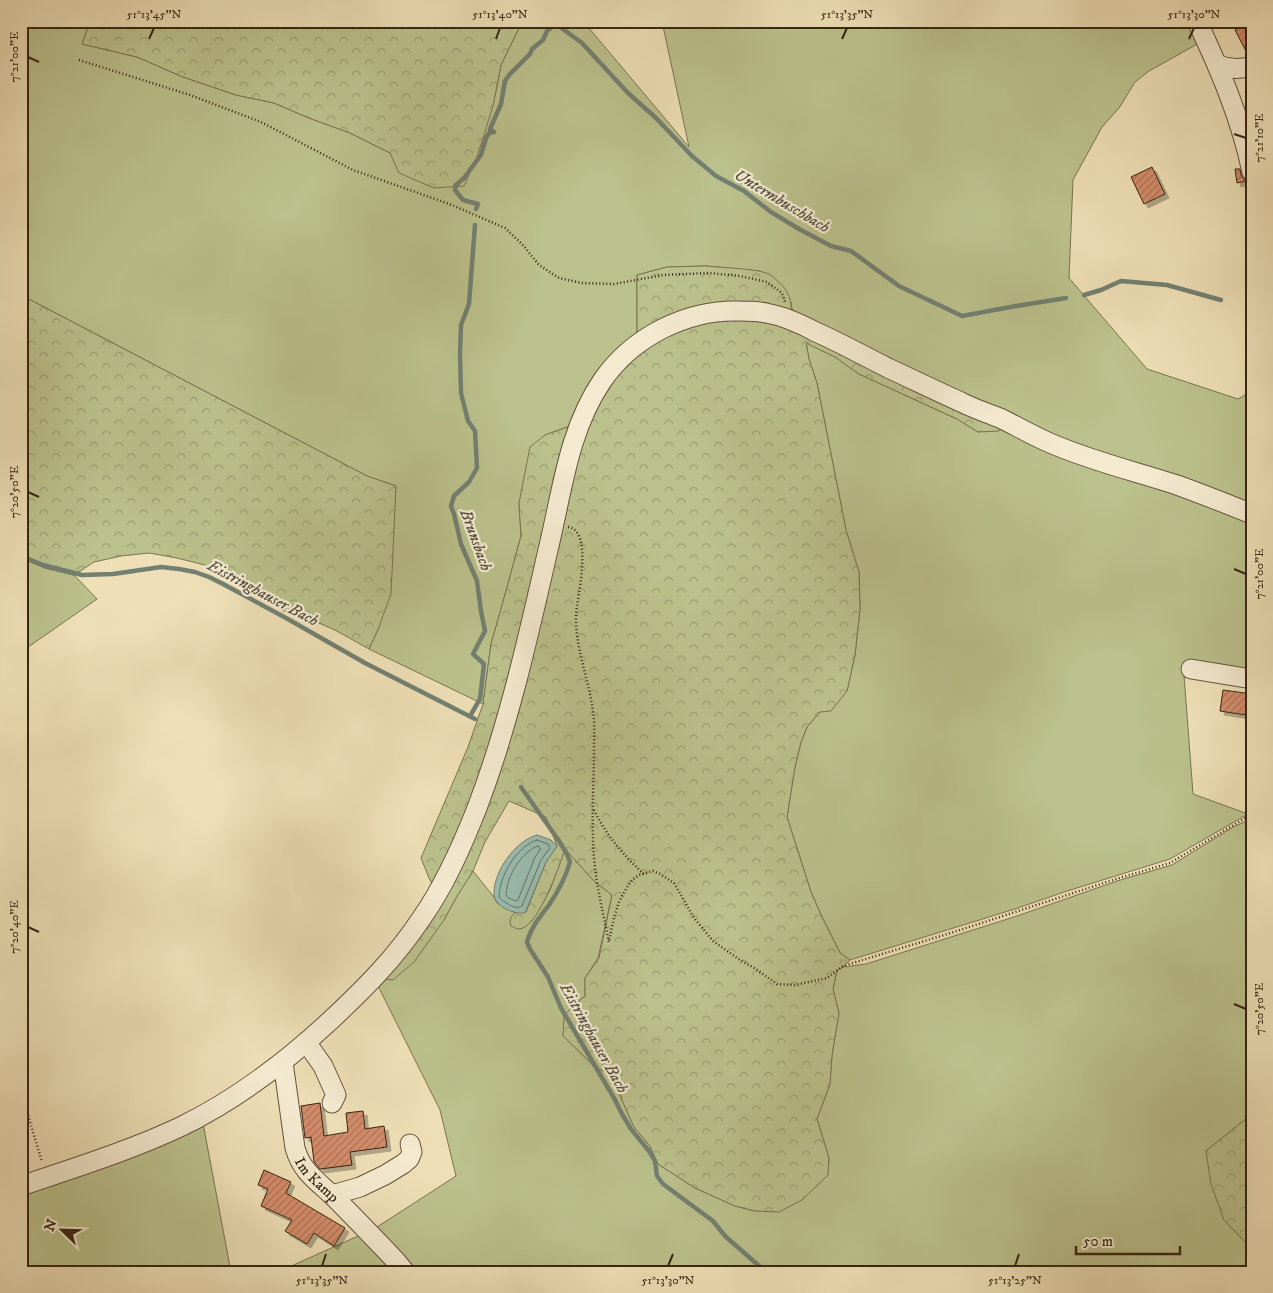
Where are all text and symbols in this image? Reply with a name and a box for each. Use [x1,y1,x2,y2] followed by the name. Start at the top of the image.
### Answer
[127,7,182,22] text: 51°13'45"N
[472,7,528,22] text: 51°13'40"N
[821,7,873,22] text: 51°13'35"N
[1168,7,1221,22] text: 51°13'30"N
[7,31,22,82] text: 7°21'00"E
[1252,113,1267,162] text: 7°21'10"E
[731,165,833,237] water label: Untermbuschbach
[7,465,22,518] text: 7°20'50"E
[455,506,496,573] water label: Brunsbach
[1252,548,1267,599] text: 7°21'00"E
[203,555,322,631] water label: Eistringhauser Bach
[7,900,22,954] text: 7°20'40"E
[555,979,633,1097] water label: Eistringhauser Bach
[1252,982,1267,1035] text: 7°20'50"E
[290,1154,344,1207] street label: Im Kamp
[38,1206,88,1256] north arrow
[40,1216,62,1234] text: N
[1076,1223,1179,1255] scale bar
[1083,1232,1113,1251] text: 50 m
[296,1273,348,1288] text: 51°13'35"N
[642,1273,695,1288] text: 51°13'30"N
[988,1273,1042,1288] text: 51°13'25"N

